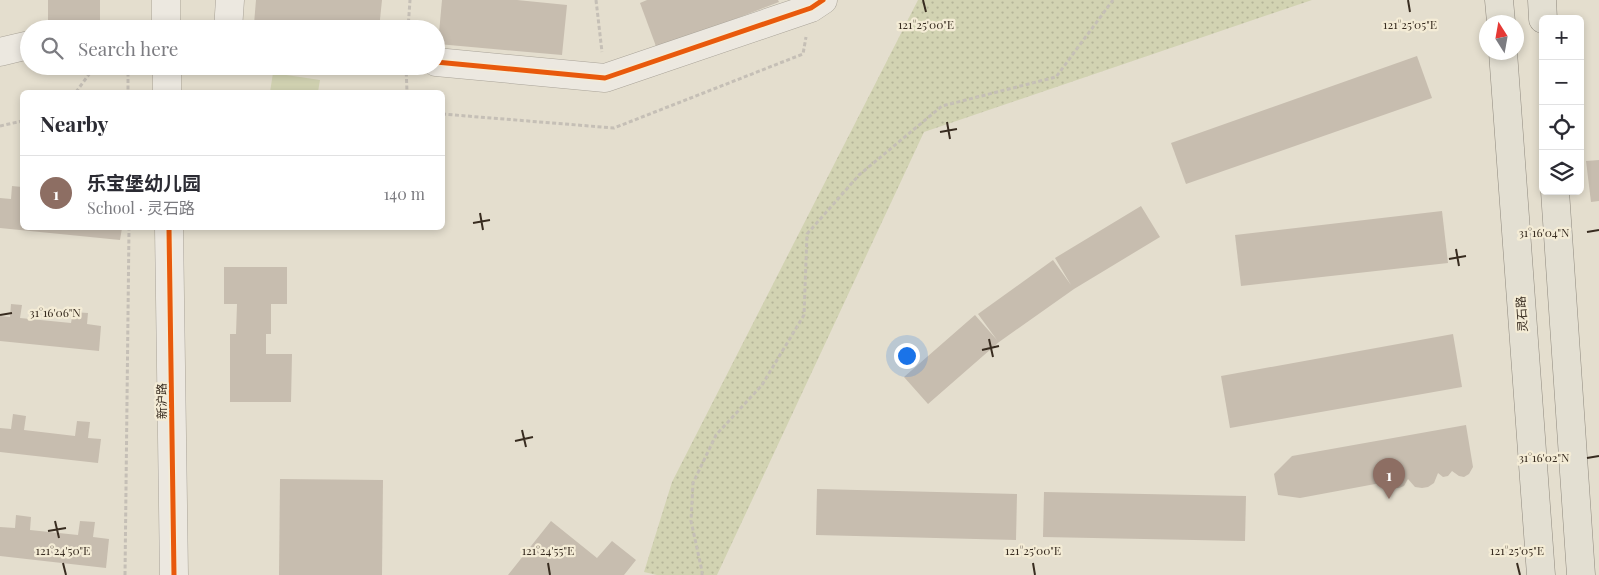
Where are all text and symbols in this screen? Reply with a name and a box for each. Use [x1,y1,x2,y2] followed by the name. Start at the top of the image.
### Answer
[1479,15,1524,60] north arrow
[1539,15,1584,195] map controls
[1539,15,1584,60] button: +
[898,16,954,32] text: 121°25'00"E
[1383,16,1437,32] text: 121°25'05"E
[20,20,445,75] search box
[38,34,66,62] icon: search
[78,35,178,61] text: Search here
[1539,60,1584,105] button: −
[1539,105,1584,150] button: locate
[40,109,109,137] text: Nearby
[1539,150,1584,195] button: layers
[87,169,201,195] text: 乐宝堡幼儿园
[53,183,59,204] text: 1
[383,183,425,204] text: 140 m
[87,197,195,218] text: School · 灵石路
[1518,224,1570,240] text: 31°16'04"N
[1512,296,1530,333] street label: 灵石路
[29,304,81,320] text: 31°16'06"N
[894,343,920,369] your location
[153,383,169,419] street label: 新沪路
[1518,449,1570,465] text: 31°16'02"N
[1373,458,1405,499] pin: 1
[36,542,90,558] text: 121°24'50"E
[522,542,574,558] text: 121°24'55"E
[1005,542,1061,558] text: 121°25'00"E
[1490,542,1544,558] text: 121°25'05"E

